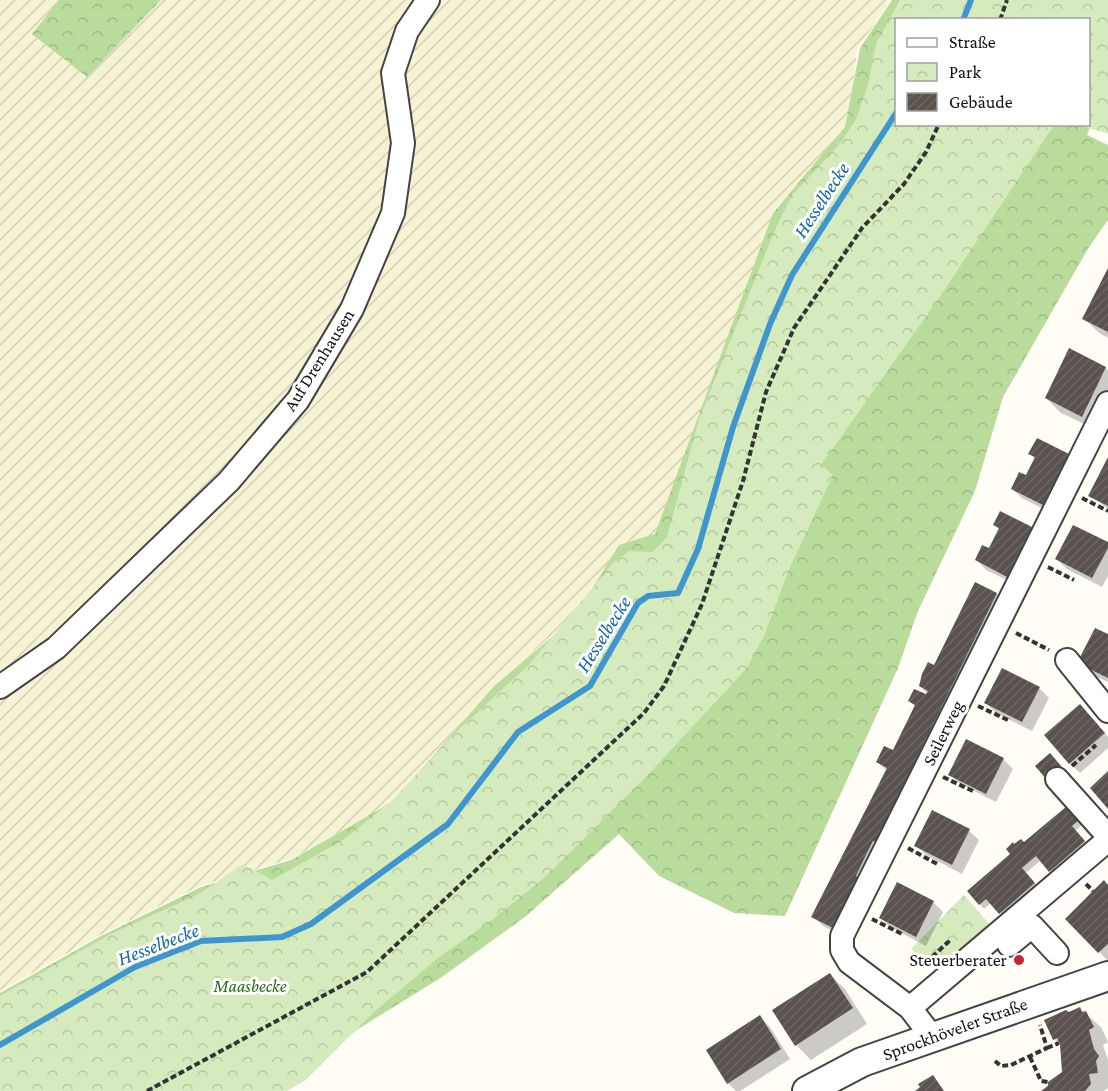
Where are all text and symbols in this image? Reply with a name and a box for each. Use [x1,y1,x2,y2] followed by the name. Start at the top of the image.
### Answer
[895,18,1090,126] legend
[949,32,996,52] text: Straße
[949,62,981,82] text: Park
[949,92,1013,112] text: Gebäude
[789,158,854,242] water label: Hesselbecke
[280,305,358,415] street label: Auf Drenhausen
[571,592,635,676] water label: Hesselbecke
[919,697,967,769] street label: Seilerweg
[114,918,202,970] water label: Hesselbecke
[909,950,1008,970] place label: Steuerberater
[1012,953,1026,967] marker: Steuerberater
[212,976,287,996] park label: Maasbecke
[880,993,1030,1064] street label: Sprockhöveler Straße

